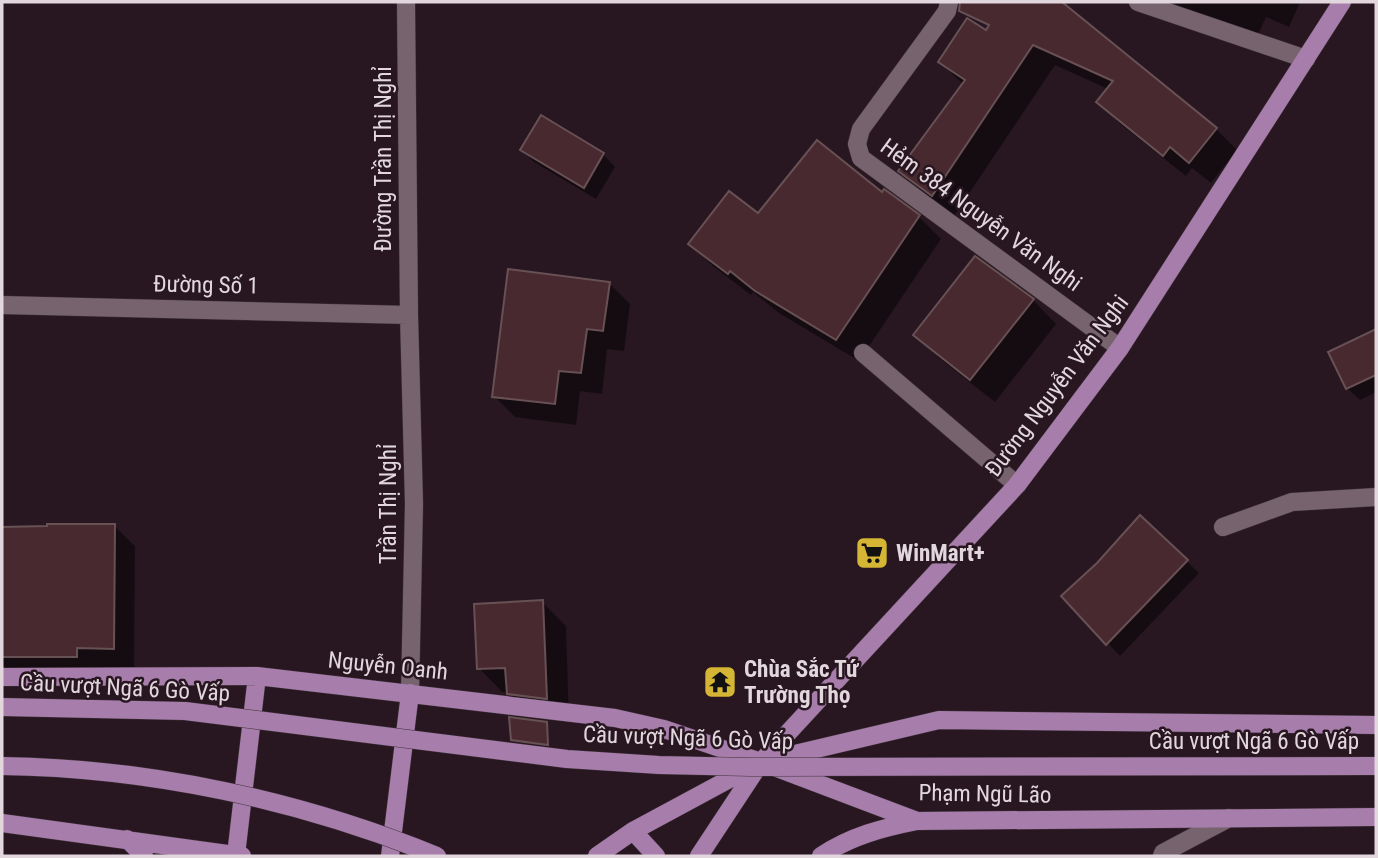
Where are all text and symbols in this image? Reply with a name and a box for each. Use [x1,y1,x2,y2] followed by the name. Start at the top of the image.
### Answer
[370,66,397,252] street label: Đường Trần Thị Nghỉ
[875,133,1087,297] street label: Hẻm 384 Nguyễn Văn Nghi
[153,271,259,299] street label: Đường Số 1
[980,290,1134,482] street label: Đường Nguyễn Văn Nghi
[375,444,402,564] street label: Trần Thị Nghỉ
[853,534,891,572] supermarket icon: WinMart+
[896,540,985,567] place label: WinMart+
[327,646,449,686] street label: Nguyễn Oanh
[744,656,860,709] place label: Chùa Sắc Tứ Trường Thọ
[701,663,739,701] temple icon: Chùa Sắc Tứ Trường Thọ
[19,669,231,707] street label: Cầu vượt Ngã 6 Gò Vấp
[582,721,794,755] street label: Cầu vượt Ngã 6 Gò Vấp
[1149,728,1359,755] street label: Cầu vượt Ngã 6 Gò Vấp
[918,779,1052,809] street label: Phạm Ngũ Lão

